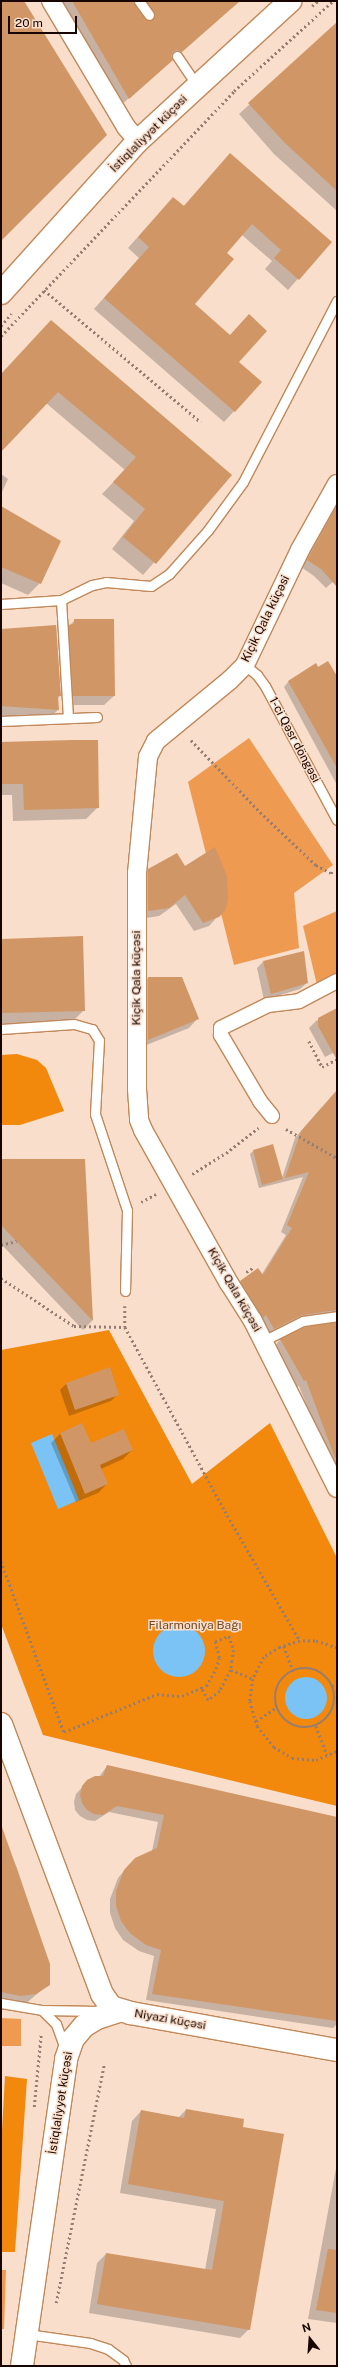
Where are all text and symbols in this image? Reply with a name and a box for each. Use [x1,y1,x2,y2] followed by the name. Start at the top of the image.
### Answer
[10,8,79,34] scale bar
[15,16,43,30] text: 20 m
[107,92,191,176] street label: İstiqlaliyyət küçəsi
[239,573,293,665] street label: Kiçik Qala küçəsi
[265,695,323,785] street label: 1-ci Qəsr döngəsi
[130,931,144,1025] street label: Kiçik Qala küçəsi
[204,1245,264,1335] street label: Kiçik Qala küçəsi
[148,1619,242,1633] park label: Filarmoniya Bağı
[133,2007,207,2033] street label: Niyazi küçəsi
[46,2051,76,2155] street label: İstiqlaliyyət küçəsi
[290,2319,330,2359] north arrow
[301,2321,312,2335] text: N

